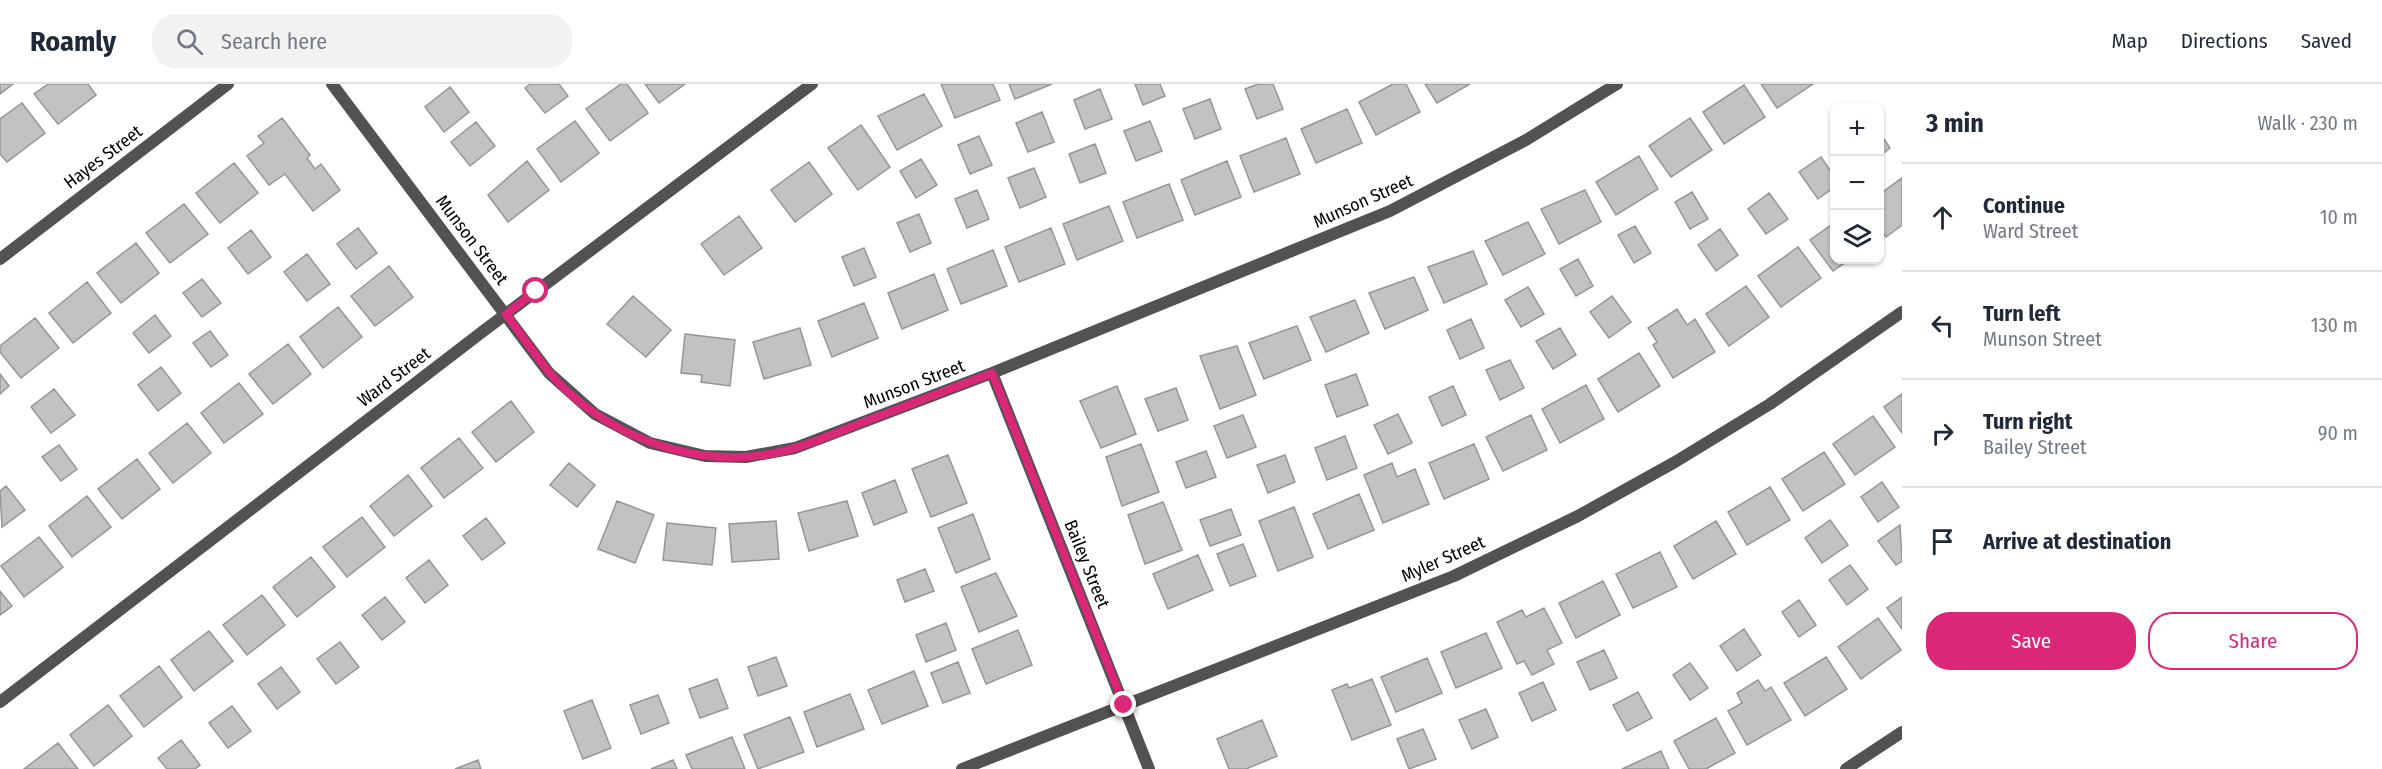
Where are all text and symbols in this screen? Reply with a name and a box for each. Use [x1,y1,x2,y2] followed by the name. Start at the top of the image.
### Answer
[152,14,572,68] search box
[30,25,116,58] text: Roamly
[173,25,206,58] icon: search
[221,28,327,55] text: Search here
[2111,28,2148,54] text: Map
[2181,28,2268,54] text: Directions
[2301,28,2352,54] text: Saved
[1830,102,1884,264] map controls
[1830,102,1884,156] button: +
[1926,108,1984,139] text: 3 min
[2257,111,2358,135] text: Walk · 230 m
[59,120,147,194] street label: Hayes Street
[1830,156,1884,210] button: −
[1310,169,1416,233] street label: Munson Street
[431,191,513,289] street label: Munson Street
[1983,192,2065,219] text: Continue
[1926,201,1959,234] icon: ahead
[2320,205,2358,229] text: 10 m
[1830,210,1884,264] button: layers
[1983,219,2078,243] text: Ward Street
[522,277,548,303] route start
[1983,300,2061,327] text: Turn left
[1926,309,1959,342] icon: left
[2311,313,2358,337] text: 130 m
[1983,327,2102,351] text: Munson Street
[353,342,435,412] street label: Ward Street
[860,355,968,413] street label: Munson Street
[1983,408,2072,435] text: Turn right
[1926,417,1959,450] icon: right
[2318,421,2358,445] text: 90 m
[1983,435,2087,459] text: Bailey Street
[1059,517,1115,611] street label: Bailey Street
[1926,525,1959,558] icon: arrive
[1983,528,2171,555] text: Arrive at destination
[1398,531,1488,587] street label: Myler Street
[1926,612,2136,670] button: Save
[2148,612,2358,670] button: Share
[1110,691,1136,717] route end

